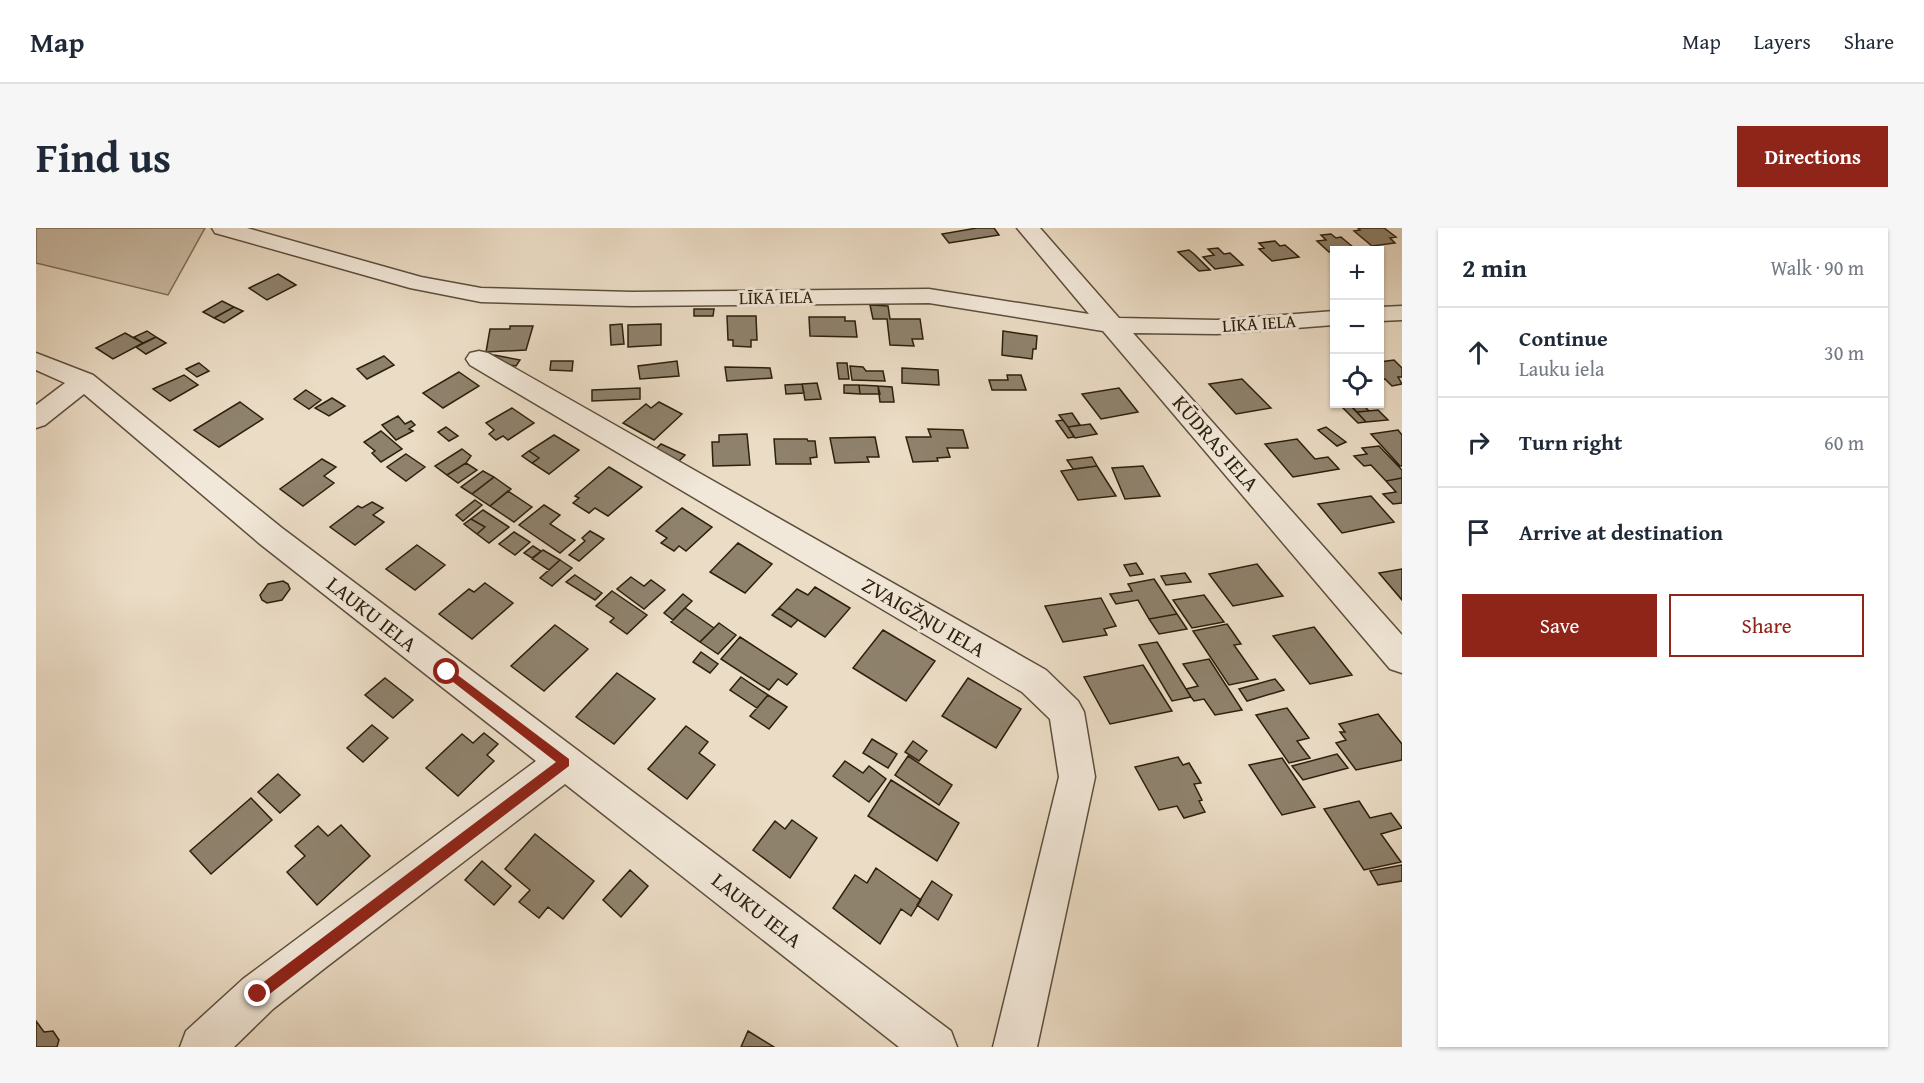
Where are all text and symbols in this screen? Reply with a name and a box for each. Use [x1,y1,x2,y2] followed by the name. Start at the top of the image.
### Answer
[30,21,84,62] text: Map
[1682,26,1721,57] text: Map
[1754,26,1811,57] text: Layers
[1844,26,1894,57] text: Share
[36,126,171,187] text: Find us
[1737,126,1888,187] button: Directions
[1330,246,1384,408] map controls
[1330,246,1384,300] button: +
[1462,248,1527,287] text: 2 min
[1770,253,1864,282] text: Walk · 90 m
[739,283,813,311] street label: LĪKĀ IELA
[1330,300,1384,354] button: −
[1221,307,1297,339] street label: LĪKĀ IELA
[1519,322,1608,354] text: Continue
[1462,336,1495,369] icon: ahead
[1824,338,1864,367] text: 30 m
[1330,354,1384,408] button: locate
[1519,354,1604,383] text: Lauku iela
[1165,388,1267,498] street label: KŪDRAS IELA
[1462,426,1495,459] icon: right
[1519,426,1622,458] text: Turn right
[1824,428,1864,457] text: 60 m
[1462,516,1495,549] icon: arrive
[1519,516,1723,548] text: Arrive at destination
[320,569,424,659] street label: LAUKU IELA
[857,569,992,665] street label: ZVAIGŽŅU IELA
[1462,594,1657,657] button: Save
[1669,594,1864,657] button: Share
[433,658,459,684] route start
[705,865,809,955] street label: LAUKU IELA
[244,980,270,1006] route end

